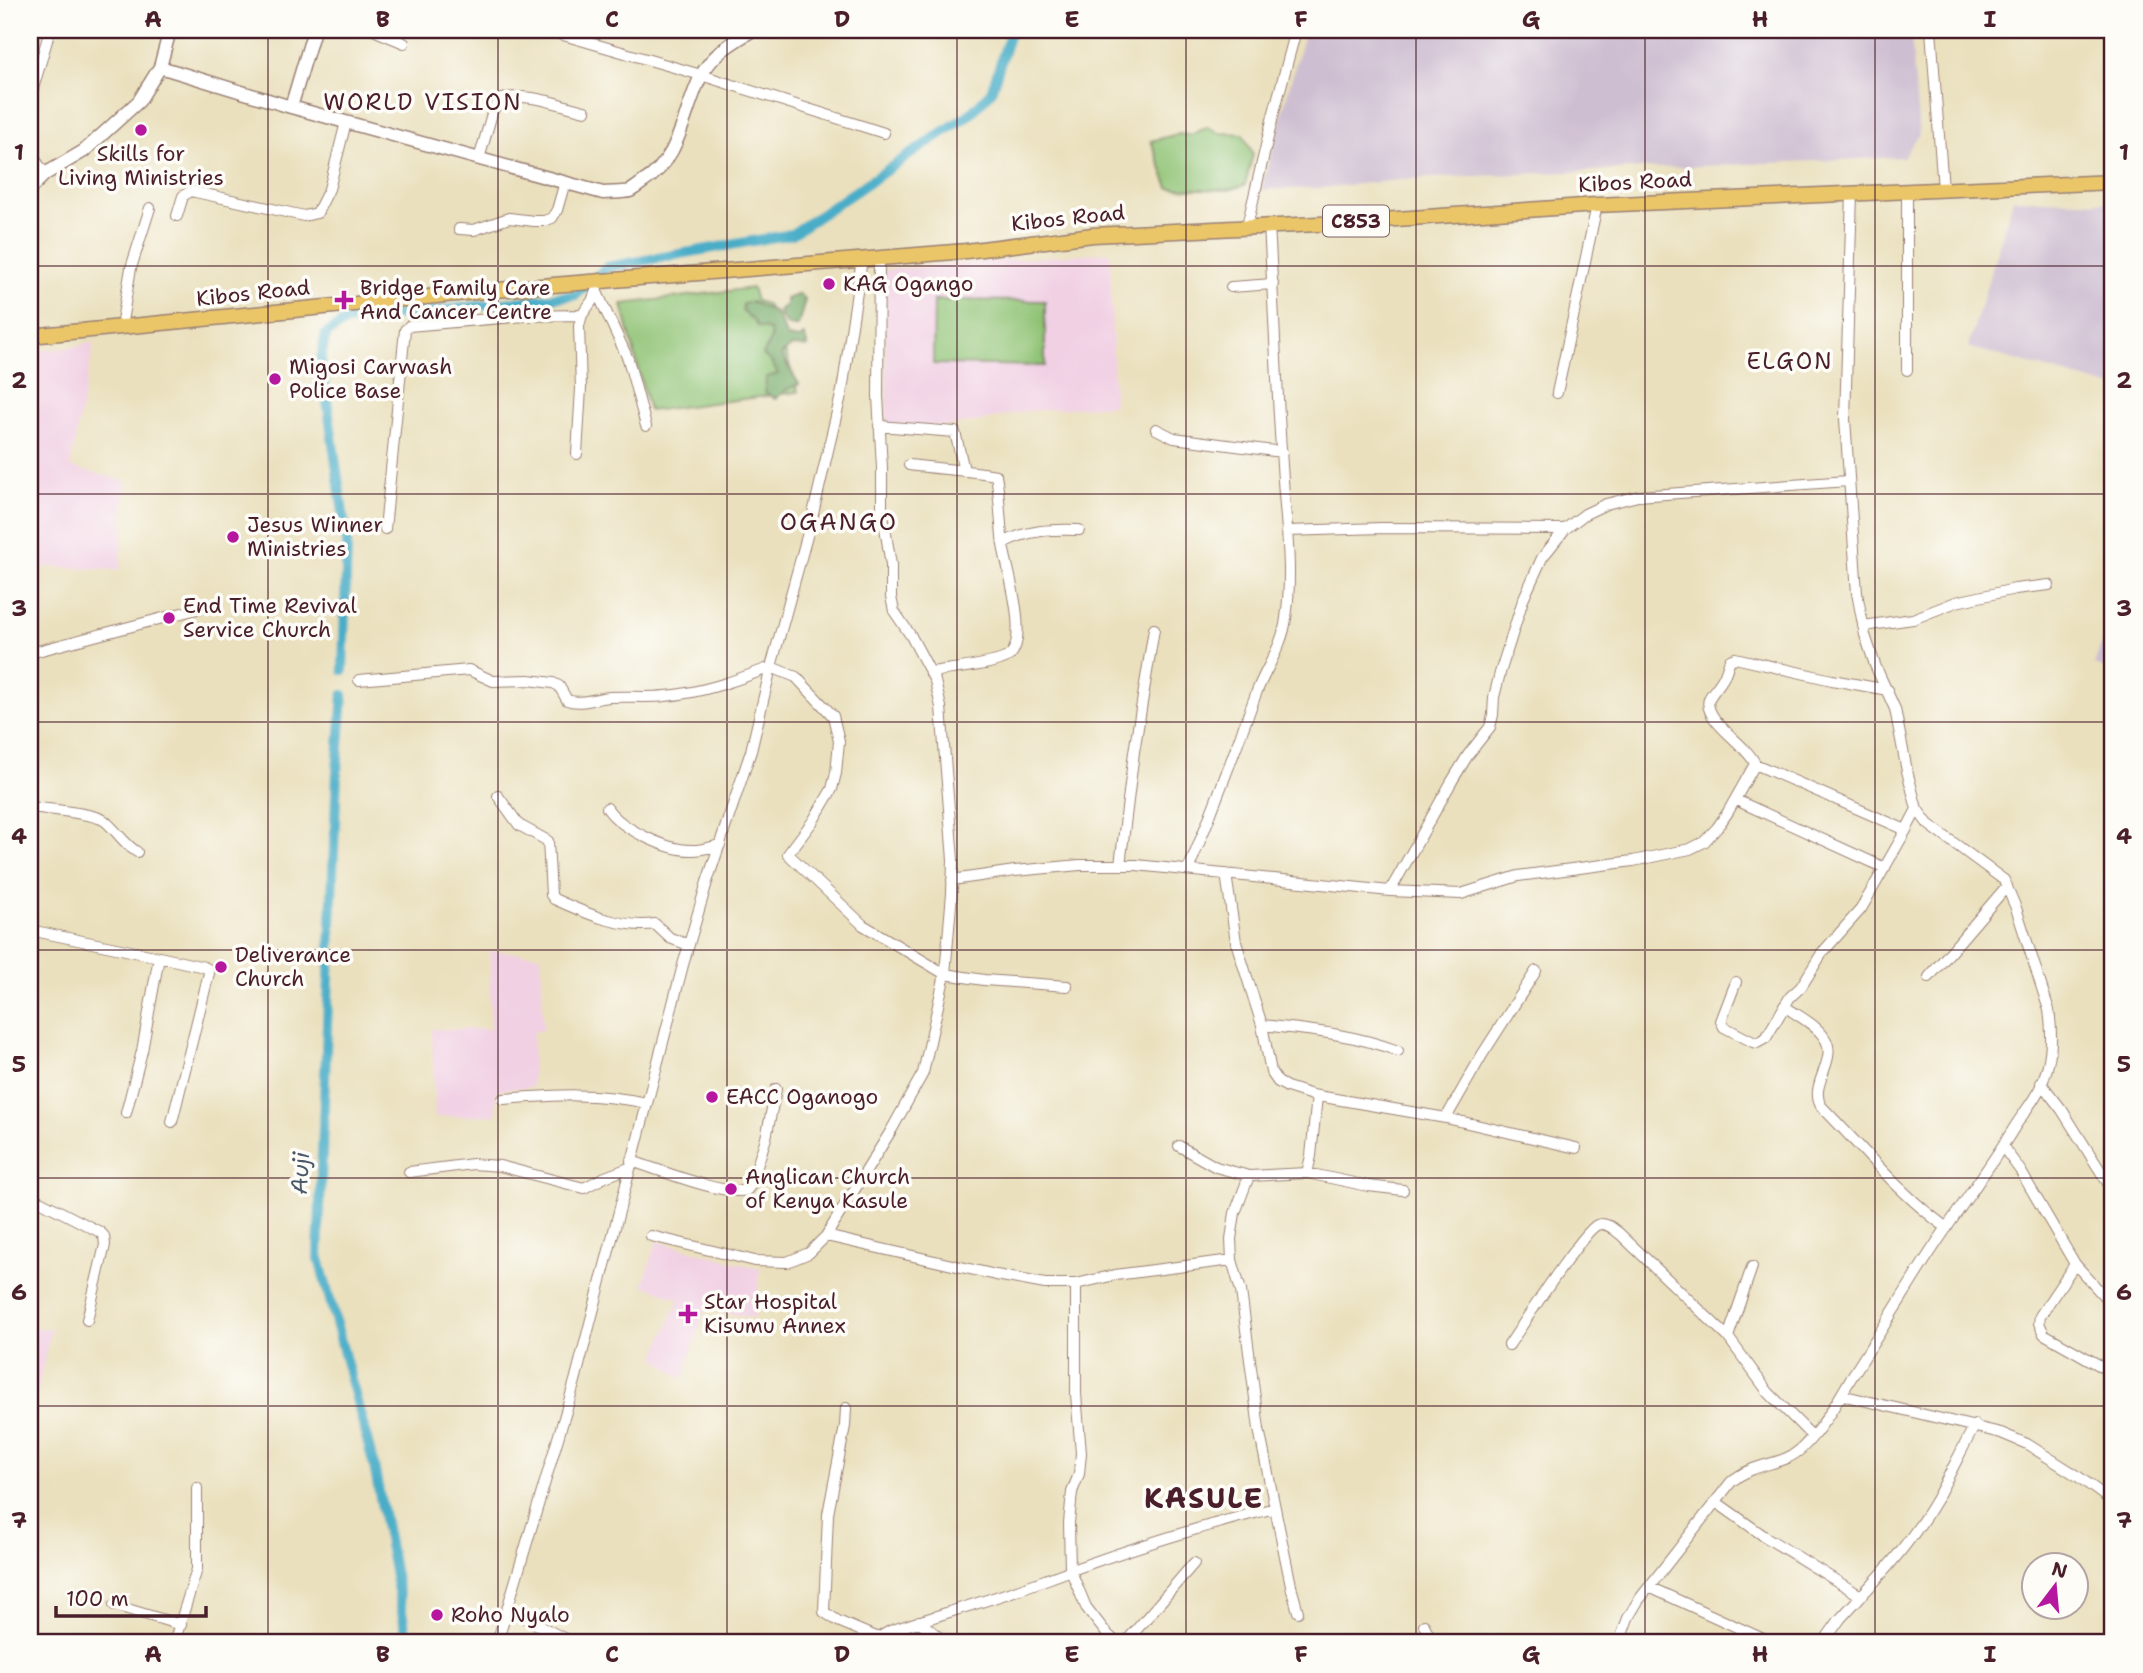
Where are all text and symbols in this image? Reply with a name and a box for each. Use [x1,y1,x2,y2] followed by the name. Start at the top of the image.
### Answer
[144,4,162,34] text: A
[376,4,390,34] text: B
[605,4,619,34] text: C
[834,4,850,34] text: D
[1064,4,1080,34] text: E
[1294,4,1308,34] text: F
[1522,4,1541,34] text: G
[1752,4,1768,34] text: H
[1984,4,1997,34] text: I
[323,87,523,117] district label: WORLD VISION
[133,122,149,138] marker: Skills for Living Ministries
[14,137,24,167] text: 1
[2119,137,2129,167] text: 1
[58,140,224,192] place label: Skills for Living Ministries
[1577,165,1693,199] street label: Kibos Road
[1010,198,1126,238] street label: Kibos Road
[1323,206,1389,236] road number: C853
[843,270,973,298] place label: KAG Ogango
[195,273,311,313] street label: Kibos Road
[360,274,552,326] place label: Bridge Family Care And Cancer Centre
[821,276,837,292] marker: KAG Ogango
[334,290,354,310] marker: Bridge Family Care And Cancer Centre
[1746,346,1834,376] district label: ELGON
[289,353,452,405] place label: Migosi Carwash Police Base
[11,365,27,395] text: 2
[2116,365,2132,395] text: 2
[267,371,283,387] marker: Migosi Carwash Police Base
[780,506,898,538] district label: OGANGO
[247,511,383,563] place label: Jesus Winner Ministries
[225,529,241,545] marker: Jesus Winner Ministries
[183,592,357,644] place label: End Time Revival Service Church
[11,593,27,623] text: 3
[2116,593,2132,623] text: 3
[161,610,177,626] marker: End Time Revival Service Church
[11,821,27,851] text: 4
[2116,821,2132,851] text: 4
[235,941,351,993] place label: Deliverance Church
[213,959,229,975] marker: Deliverance Church
[12,1049,26,1079] text: 5
[2117,1049,2131,1079] text: 5
[726,1083,878,1111] place label: EACC Oganogo
[704,1089,720,1105] marker: EACC Oganogo
[284,1150,316,1195] water label: Auji
[745,1163,910,1215] place label: Anglican Church of Kenya Kasule
[723,1181,739,1197] marker: Anglican Church of Kenya Kasule
[11,1277,27,1307] text: 6
[2116,1277,2132,1307] text: 6
[704,1288,846,1340] place label: Star Hospital Kisumu Annex
[678,1304,698,1324] marker: Star Hospital Kisumu Annex
[1144,1479,1264,1517] district label: KASULE
[11,1505,27,1535] text: 7
[2116,1505,2132,1535] text: 7
[2021,1550,2090,1620] north arrow
[2049,1556,2070,1584] text: N
[56,1575,206,1619] scale bar
[66,1585,129,1613] text: 100 m
[451,1601,570,1629] place label: Roho Nyalo
[429,1607,445,1623] marker: Roho Nyalo
[144,1639,162,1669] text: A
[376,1639,390,1669] text: B
[605,1639,619,1669] text: C
[834,1639,850,1669] text: D
[1064,1639,1080,1669] text: E
[1294,1639,1308,1669] text: F
[1522,1639,1541,1669] text: G
[1752,1639,1768,1669] text: H
[1984,1639,1997,1669] text: I

